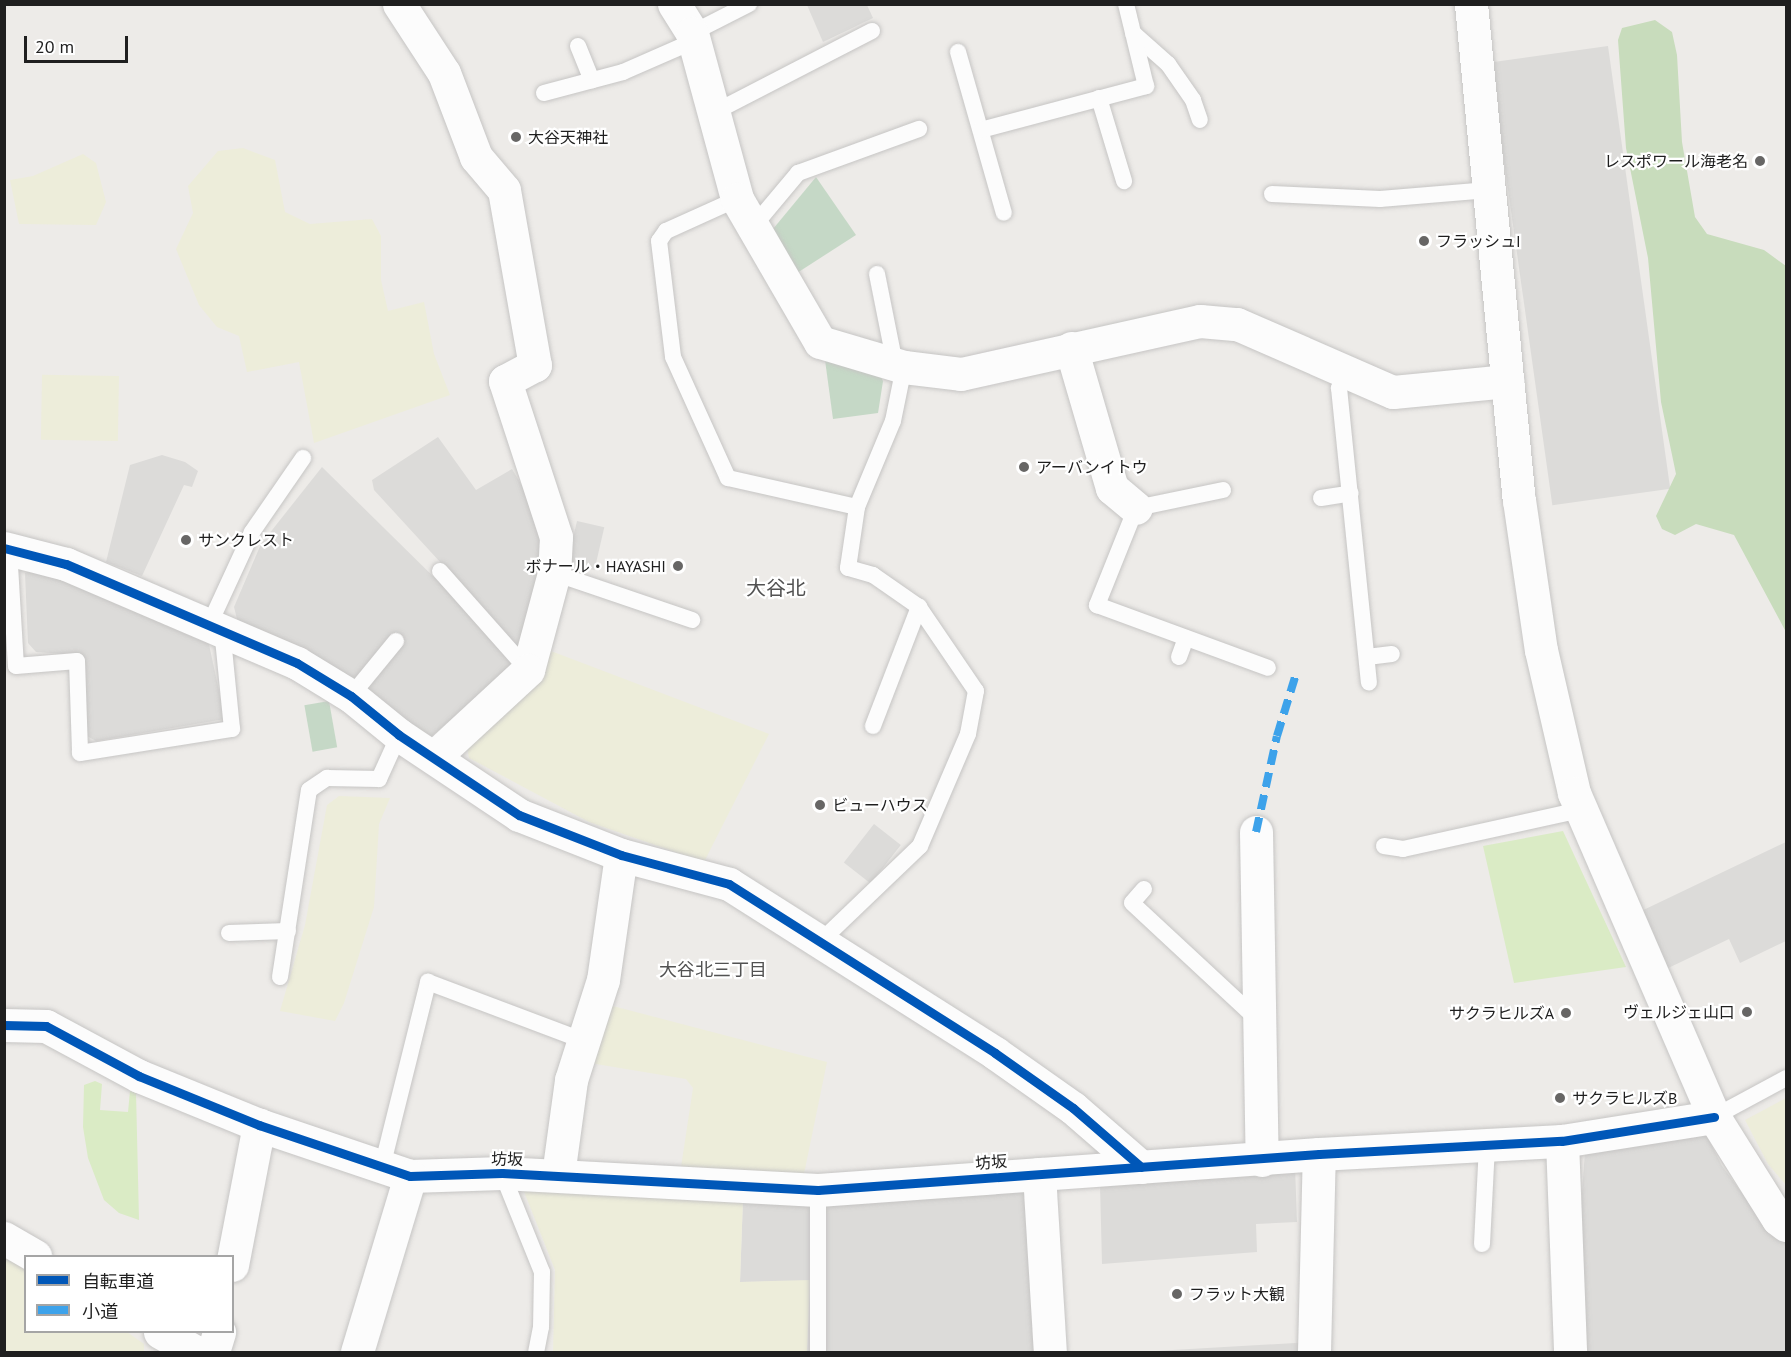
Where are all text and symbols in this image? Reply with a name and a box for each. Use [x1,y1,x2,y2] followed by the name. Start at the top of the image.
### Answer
[27,24,130,62] scale bar
[35,35,74,58] text: 20 m
[528,127,608,147] place label: 大谷天神社
[509,130,523,144] marker: 大谷天神社
[1604,151,1748,171] place label: レスポワール海老名
[1753,154,1767,168] marker: レスポワール海老名
[1436,231,1521,251] place label: フラッシュI
[1417,234,1431,248] marker: フラッシュI
[1036,457,1147,477] place label: アーバンイトウ
[1017,460,1031,474] marker: アーバンイトウ
[198,530,294,550] place label: サンクレスト
[179,533,193,547] marker: サンクレスト
[526,556,666,576] place label: ボナール・HAYASHI
[671,559,685,573] marker: ボナール・HAYASHI
[746,576,806,600] district label: 大谷北
[832,795,928,815] place label: ビューハウス
[813,798,827,812] marker: ビューハウス
[659,959,767,981] district label: 大谷北三丁目
[1623,1002,1735,1022] place label: ヴェルジェ山口
[1449,1003,1554,1023] place label: サクラヒルズA
[1740,1005,1754,1019] marker: ヴェルジェ山口
[1559,1006,1573,1020] marker: サクラヒルズA
[1572,1088,1677,1108] place label: サクラヒルズB
[1553,1091,1567,1105] marker: サクラヒルズB
[491,1149,523,1169] street label: 坊坂
[974,1151,1008,1173] street label: 坊坂
[24,1255,234,1333] legend
[82,1270,154,1293] text: 自転車道
[1189,1284,1285,1304] place label: フラット大観
[1170,1287,1184,1301] marker: フラット大観
[82,1300,118,1323] text: 小道

